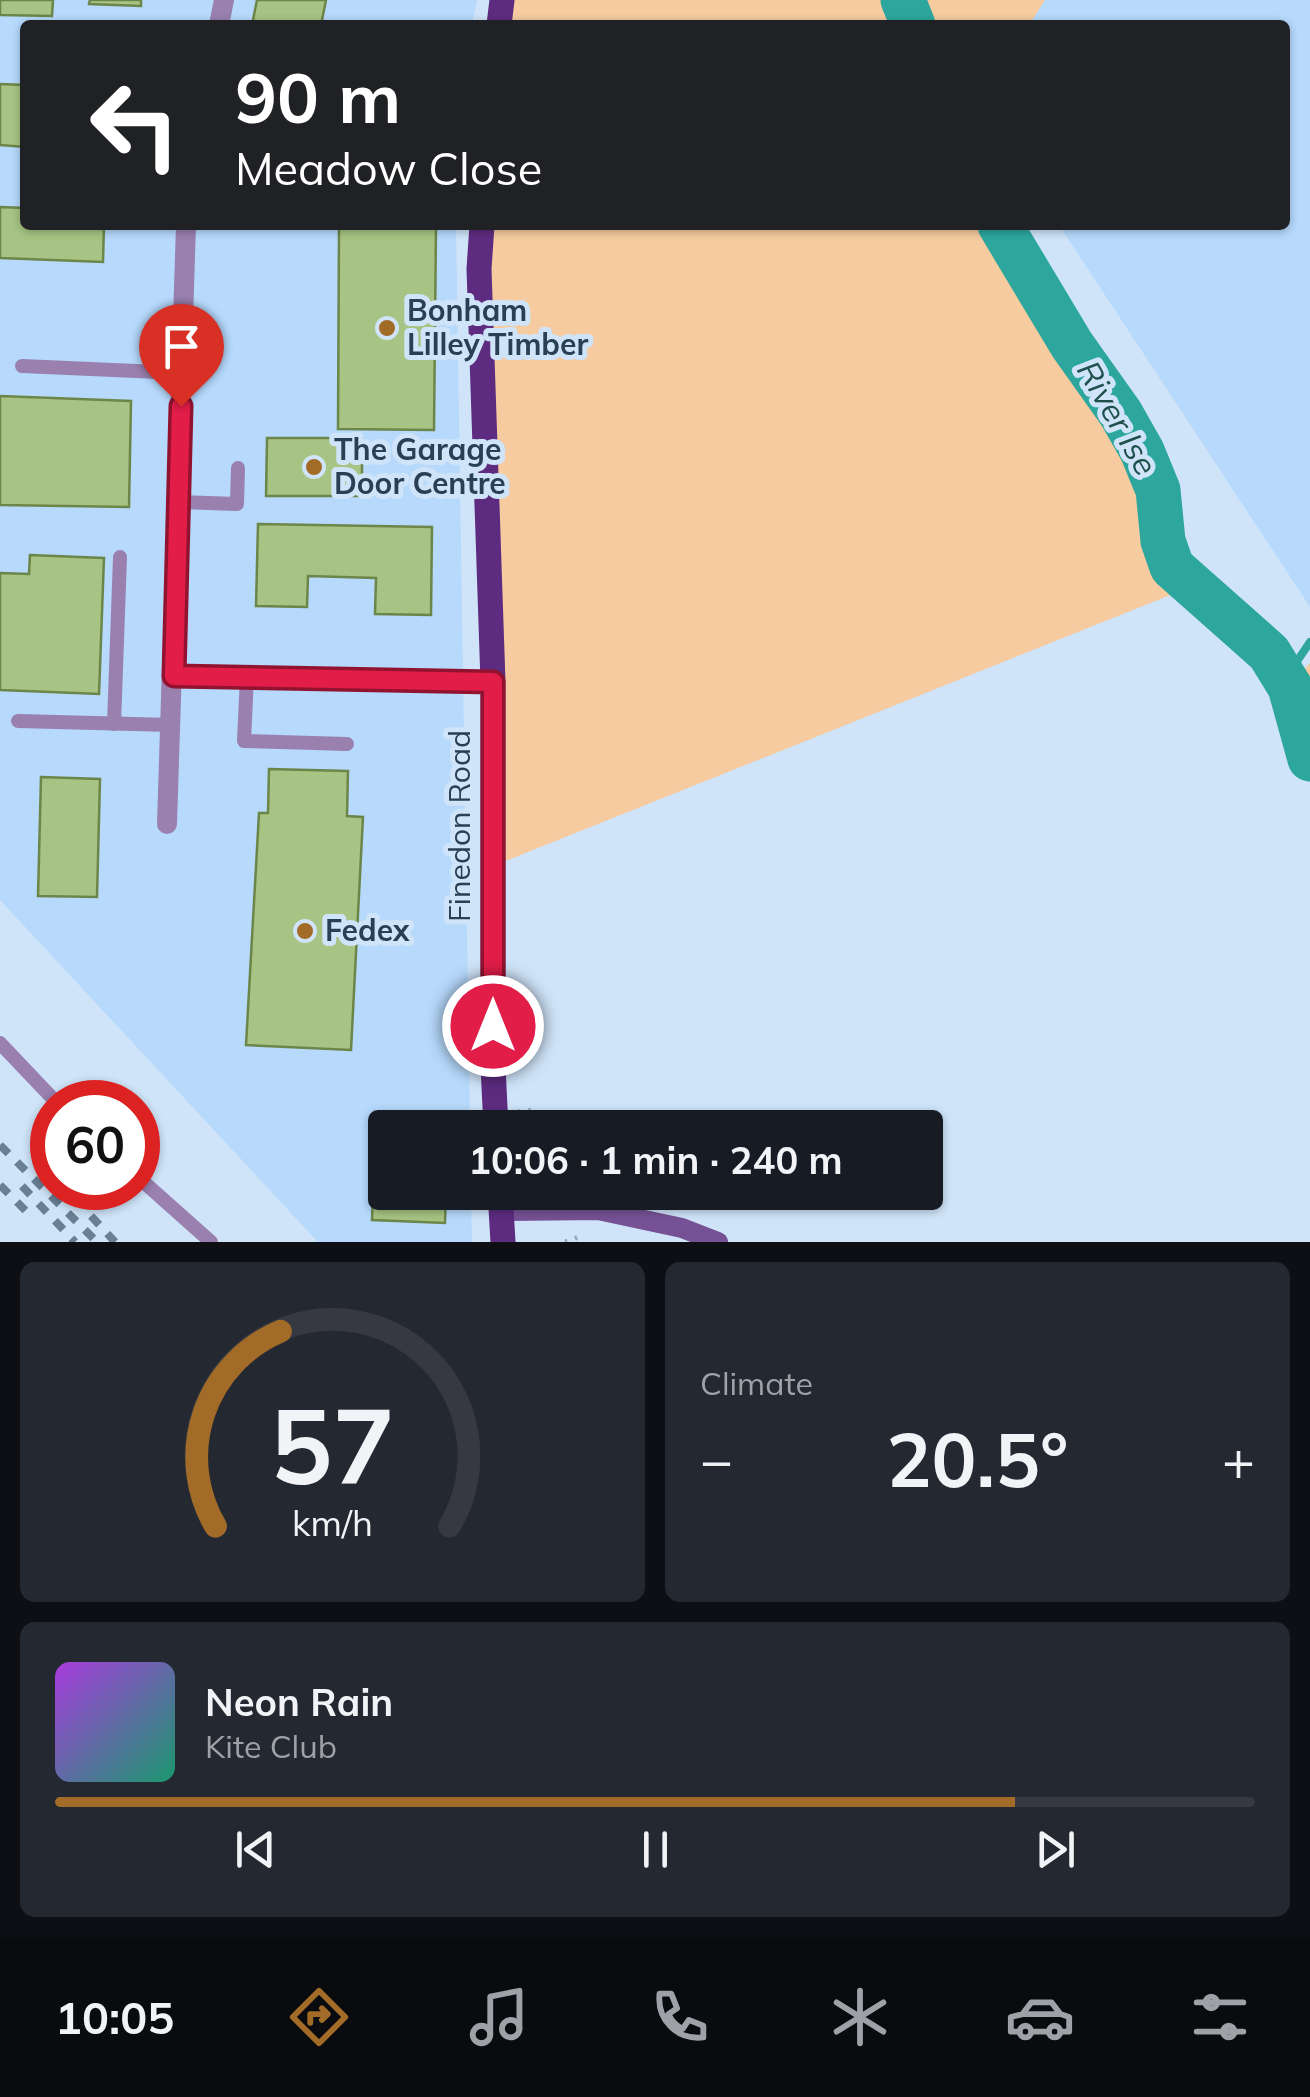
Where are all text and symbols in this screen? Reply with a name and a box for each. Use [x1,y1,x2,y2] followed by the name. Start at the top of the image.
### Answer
[235,53,401,141] text: 90 m
[70,60,200,190] icon: left
[235,140,542,196] text: Meadow Close
[407,291,588,363] place label: Bonham Lilley Timber
[139,304,224,407] pin
[376,317,398,339] marker: Bonham Lilley Timber
[154,319,209,374] icon: arrive
[1069,353,1167,482] water label: River Ise
[334,430,506,502] place label: The Garage Door Centre
[303,456,325,478] marker: The Garage Door Centre
[440,730,478,922] street label: Finedon Road
[325,911,410,949] place label: Fedex
[294,920,316,942] marker: Fedex
[441,974,545,1078] position arrow
[30,1080,160,1210] speed limit sign: 60
[468,1136,843,1184] text: 10:06 · 1 min · 240 m
[700,1363,813,1403] text: Climate
[270,1379,395,1510] text: 57
[886,1412,1069,1506] text: 20.5°
[700,1425,733,1494] text: −
[1222,1425,1255,1494] text: +
[292,1500,373,1545] text: km/h
[205,1678,393,1726] text: Neon Rain
[205,1726,337,1766] text: Kite Club
[228,1822,283,1877] icon: previous
[628,1822,683,1877] icon: pause
[1028,1822,1083,1877] icon: next
[284,1982,354,2052] icon: directions
[464,1982,534,2052] icon: music
[645,1982,715,2052] icon: phone
[825,1982,895,2052] icon: climate
[1005,1982,1075,2052] icon: car
[1185,1982,1255,2052] icon: filters
[55,1989,174,2045] text: 10:05

